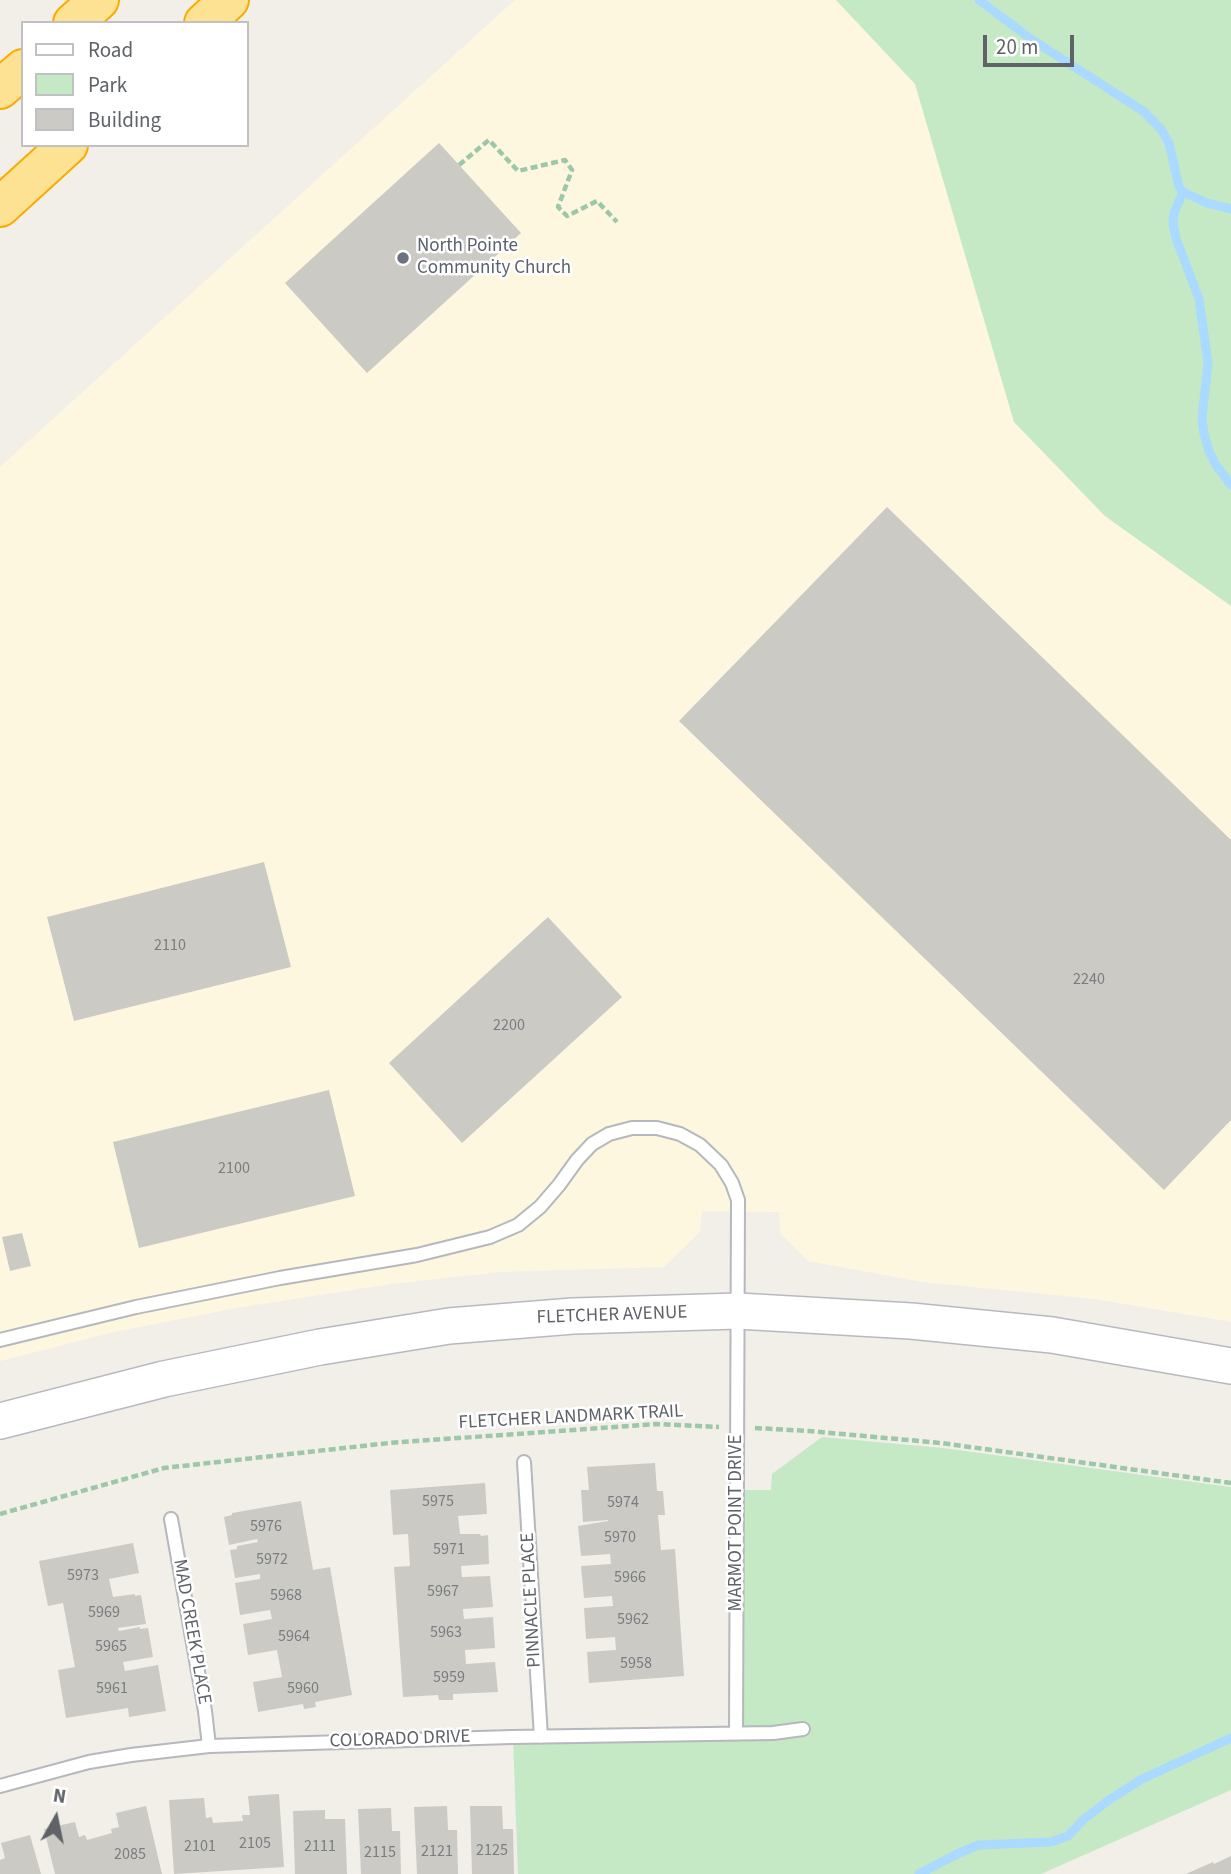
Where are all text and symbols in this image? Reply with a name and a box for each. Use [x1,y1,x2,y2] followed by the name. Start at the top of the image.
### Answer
[21,21,248,147] legend
[986,21,1077,65] scale bar
[996,32,1038,62] text: 20 m
[88,35,133,65] text: Road
[88,70,127,100] text: Park
[88,105,161,135] text: Building
[417,236,571,280] place label: North Pointe Community Church
[395,250,411,266] marker: North Pointe Community Church
[154,936,186,956] house number: 2110
[1073,970,1105,990] house number: 2240
[493,1016,525,1036] house number: 2200
[218,1159,250,1179] house number: 2100
[536,1302,688,1330] street label: FLETCHER AVENUE
[458,1401,684,1435] street label: FLETCHER LANDMARK TRAIL
[726,1435,748,1611] street label: MARMOT POINT DRIVE
[422,1492,454,1512] house number: 5975
[607,1493,639,1513] house number: 5974
[250,1517,282,1537] house number: 5976
[604,1528,636,1548] house number: 5970
[517,1532,547,1668] street label: PINNACLE PLACE
[433,1540,465,1560] house number: 5971
[256,1550,288,1570] house number: 5972
[167,1558,215,1706] street label: MAD CREEK PLACE
[67,1566,99,1586] house number: 5973
[614,1568,646,1588] house number: 5966
[427,1582,459,1602] house number: 5967
[270,1586,302,1606] house number: 5968
[88,1603,120,1623] house number: 5969
[617,1610,649,1630] house number: 5962
[430,1623,462,1643] house number: 5963
[278,1627,310,1647] house number: 5964
[95,1637,127,1657] house number: 5965
[620,1654,652,1674] house number: 5958
[433,1668,465,1688] house number: 5959
[96,1679,128,1699] house number: 5961
[287,1679,319,1699] house number: 5960
[329,1726,471,1754] street label: COLORADO DRIVE
[51,1782,68,1811] text: N
[21,1783,91,1853] north arrow
[239,1834,271,1854] house number: 2105
[184,1837,216,1857] house number: 2101
[304,1837,336,1857] house number: 2111
[476,1841,508,1861] house number: 2125
[421,1842,453,1862] house number: 2121
[364,1843,396,1863] house number: 2115
[114,1845,146,1865] house number: 2085

